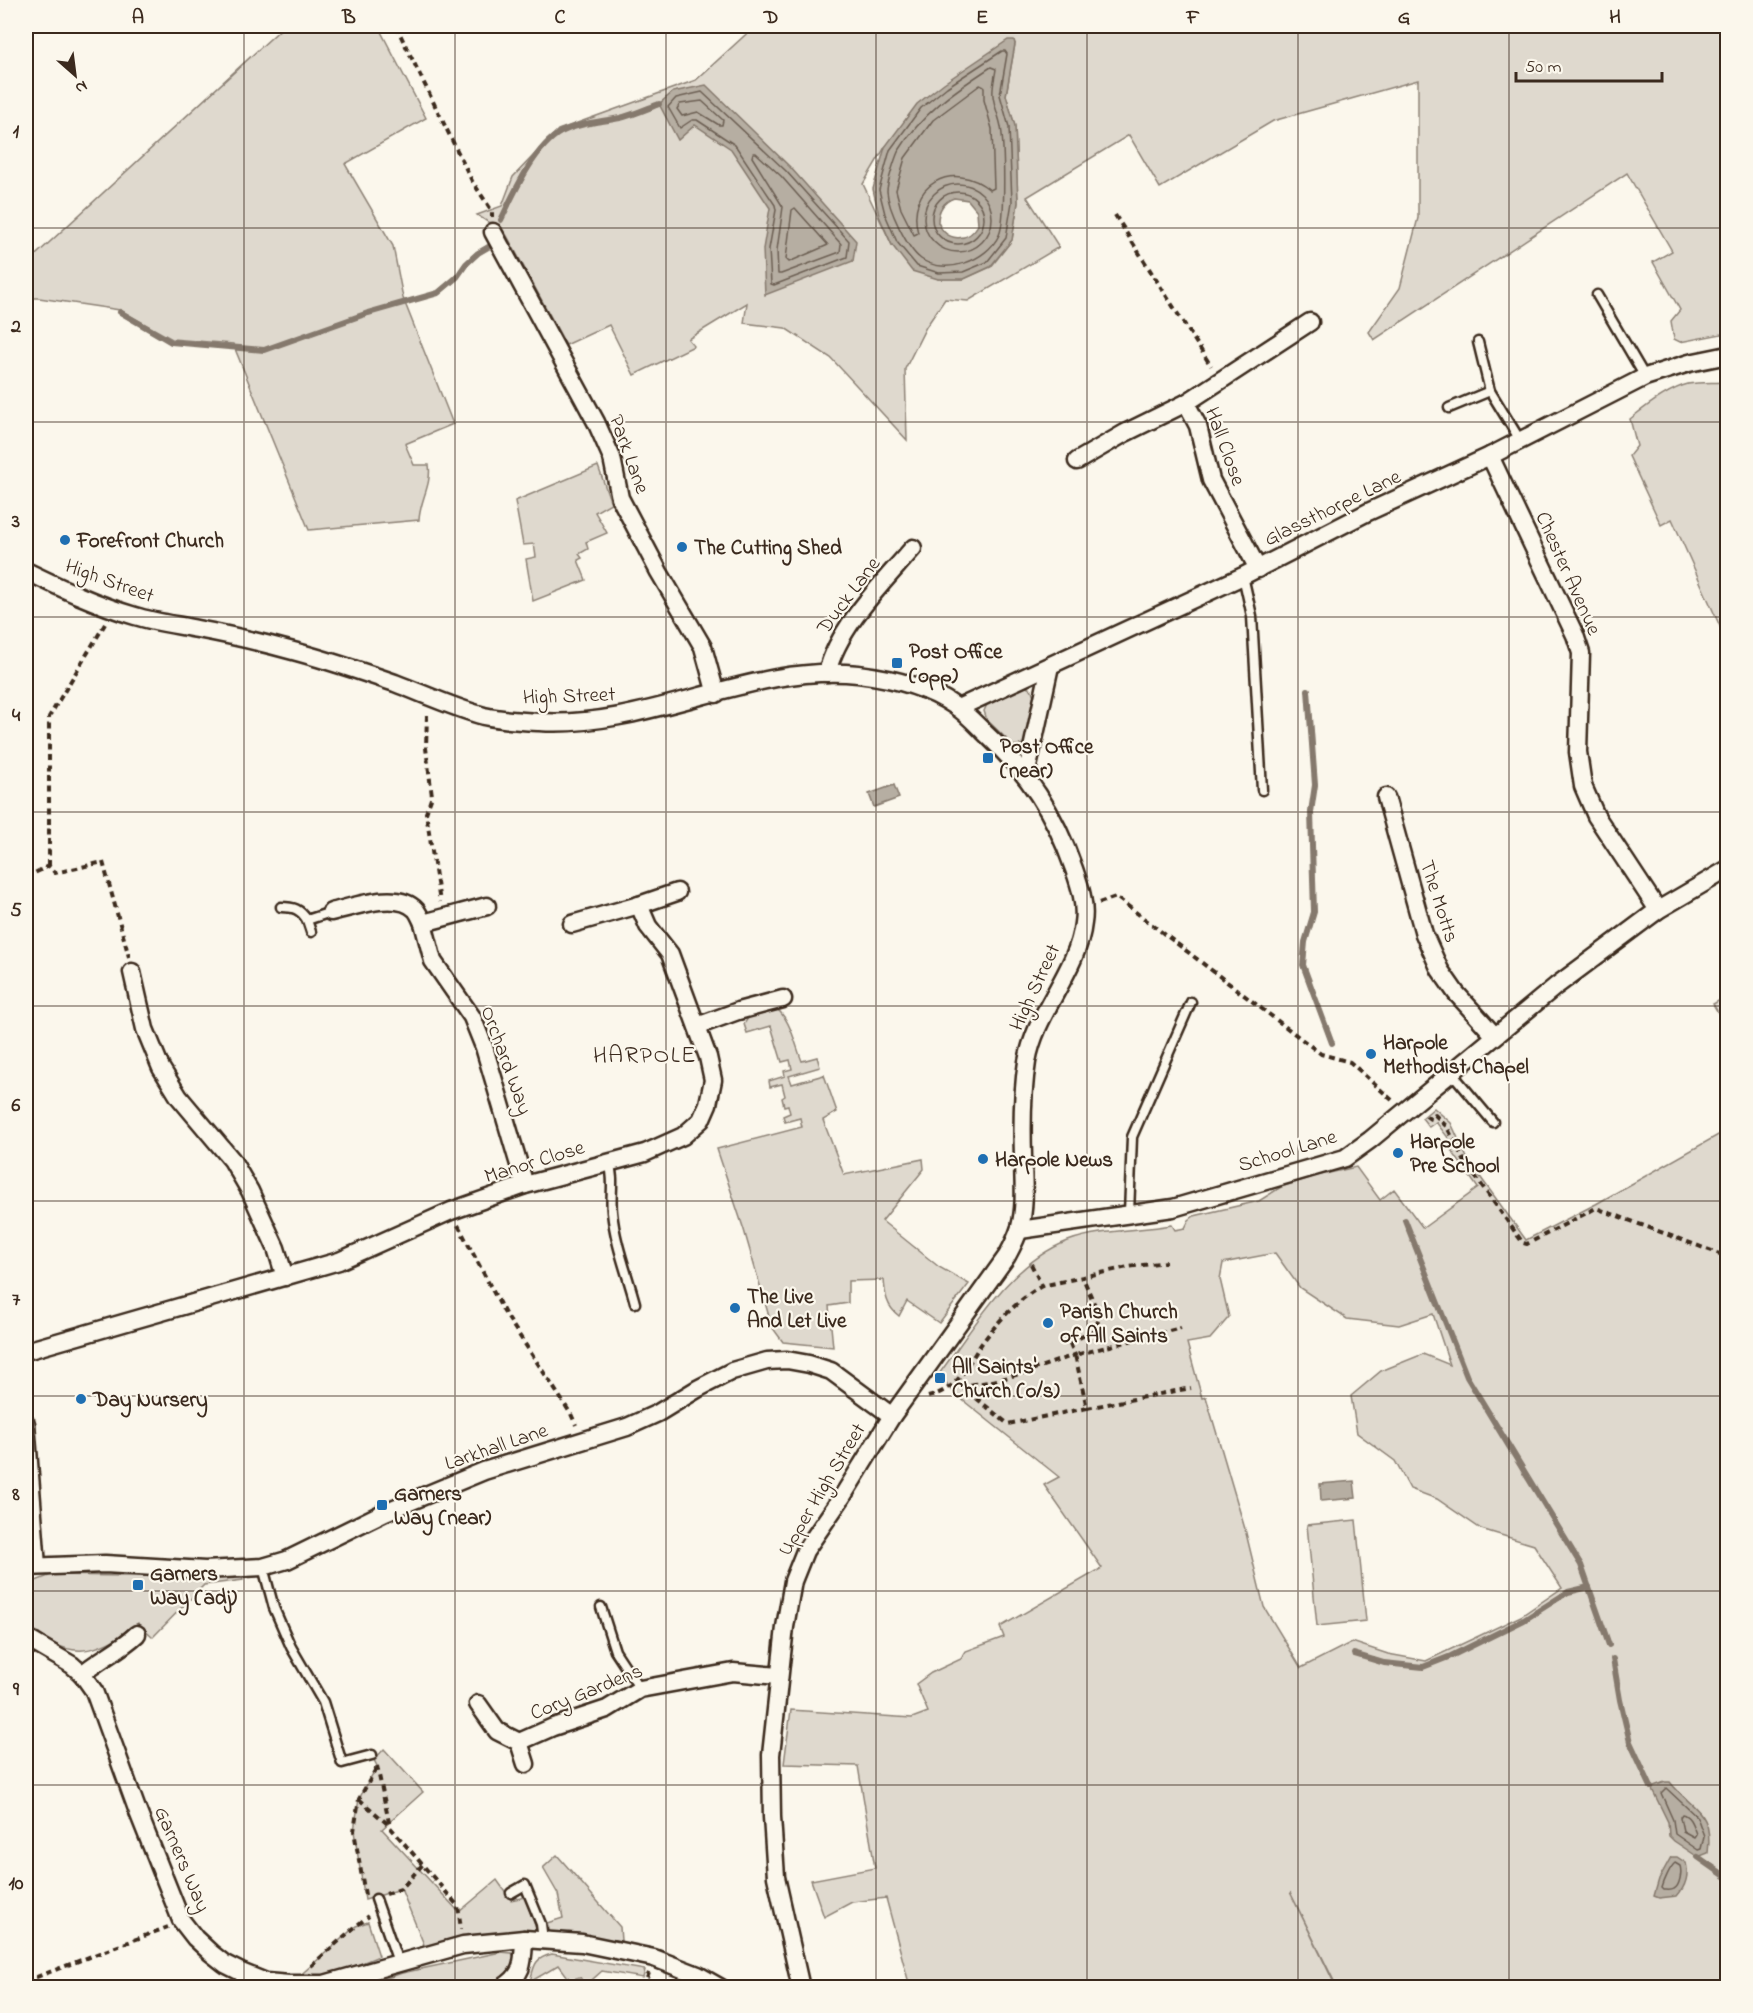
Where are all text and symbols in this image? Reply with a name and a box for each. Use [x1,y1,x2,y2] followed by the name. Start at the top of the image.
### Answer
[132,4,144,33] text: A
[341,4,356,33] text: B
[555,4,566,33] text: C
[763,4,778,33] text: D
[976,4,988,33] text: E
[1186,4,1200,33] text: F
[1398,4,1411,33] text: G
[1609,4,1621,33] text: H
[45,45,105,105] north arrow
[1516,45,1662,83] scale bar
[1525,55,1562,81] text: 50 m
[71,73,92,100] text: N
[13,118,20,147] text: 1
[10,313,21,342] text: 2
[1196,403,1252,491] street label: Hall Close
[600,411,656,499] street label: Park Lane
[1259,462,1407,555] street label: Glassthorpe Lane
[1526,507,1608,641] street label: Chester Avenue
[11,508,20,537] text: 3
[76,527,224,557] place label: Forefront Church
[58,533,72,547] marker: Forefront Church
[694,534,842,566] place label: The Cutting Shed
[675,540,689,554] marker: The Cutting Shed
[810,551,889,642] street label: Duck Lane
[60,552,158,614] street label: High Street
[909,638,1003,692] place label: Post Office (opp)
[890,656,904,670] marker: Post Office (opp)
[522,680,616,716] street label: High Street
[12,702,21,731] text: 4
[1000,733,1094,787] place label: Post Office (near)
[981,751,995,765] marker: Post Office (near)
[1411,856,1466,947] street label: The Motts
[10,897,22,926] text: 5
[1003,939,1071,1037] street label: High Street
[470,1002,539,1120] street label: Orchard Way
[1383,1029,1529,1083] place label: Harpole Methodist Chapel
[593,1039,697,1074] district label: HARPOLE
[1364,1047,1378,1061] marker: Harpole Methodist Chapel
[12,1092,21,1121] text: 6
[1235,1123,1341,1181] street label: School Lane
[1410,1128,1500,1182] place label: Harpole Pre School
[481,1133,589,1192] street label: Manor Close
[995,1146,1113,1176] place label: Harpole News
[1391,1146,1405,1160] marker: Harpole Pre School
[976,1152,990,1166] marker: Harpole News
[747,1283,847,1337] place label: The Live And Let Live
[12,1286,21,1315] text: 7
[1060,1298,1178,1352] place label: Parish Church of All Saints
[728,1301,742,1315] marker: The Live And Let Live
[1041,1316,1055,1330] marker: Parish Church of All Saints
[952,1353,1061,1407] place label: All Saints' Church (o/s)
[933,1371,947,1385] marker: All Saints' Church (o/s)
[92,1386,208,1418] place label: Day Nursery
[74,1392,88,1406] marker: Day Nursery
[441,1416,553,1480] street label: Larkhall Lane
[771,1418,876,1563] street label: Upper High Street
[394,1480,492,1536] place label: Garners Way (near)
[11,1481,20,1510] text: 8
[375,1498,389,1512] marker: Garners Way (near)
[150,1560,238,1616] place label: Garners Way (adj)
[131,1578,145,1592] marker: Garners Way (adj)
[526,1657,648,1731] street label: Cory Gardens
[12,1676,20,1705] text: 9
[144,1802,217,1918] street label: Garners Way
[9,1870,24,1899] text: 10

